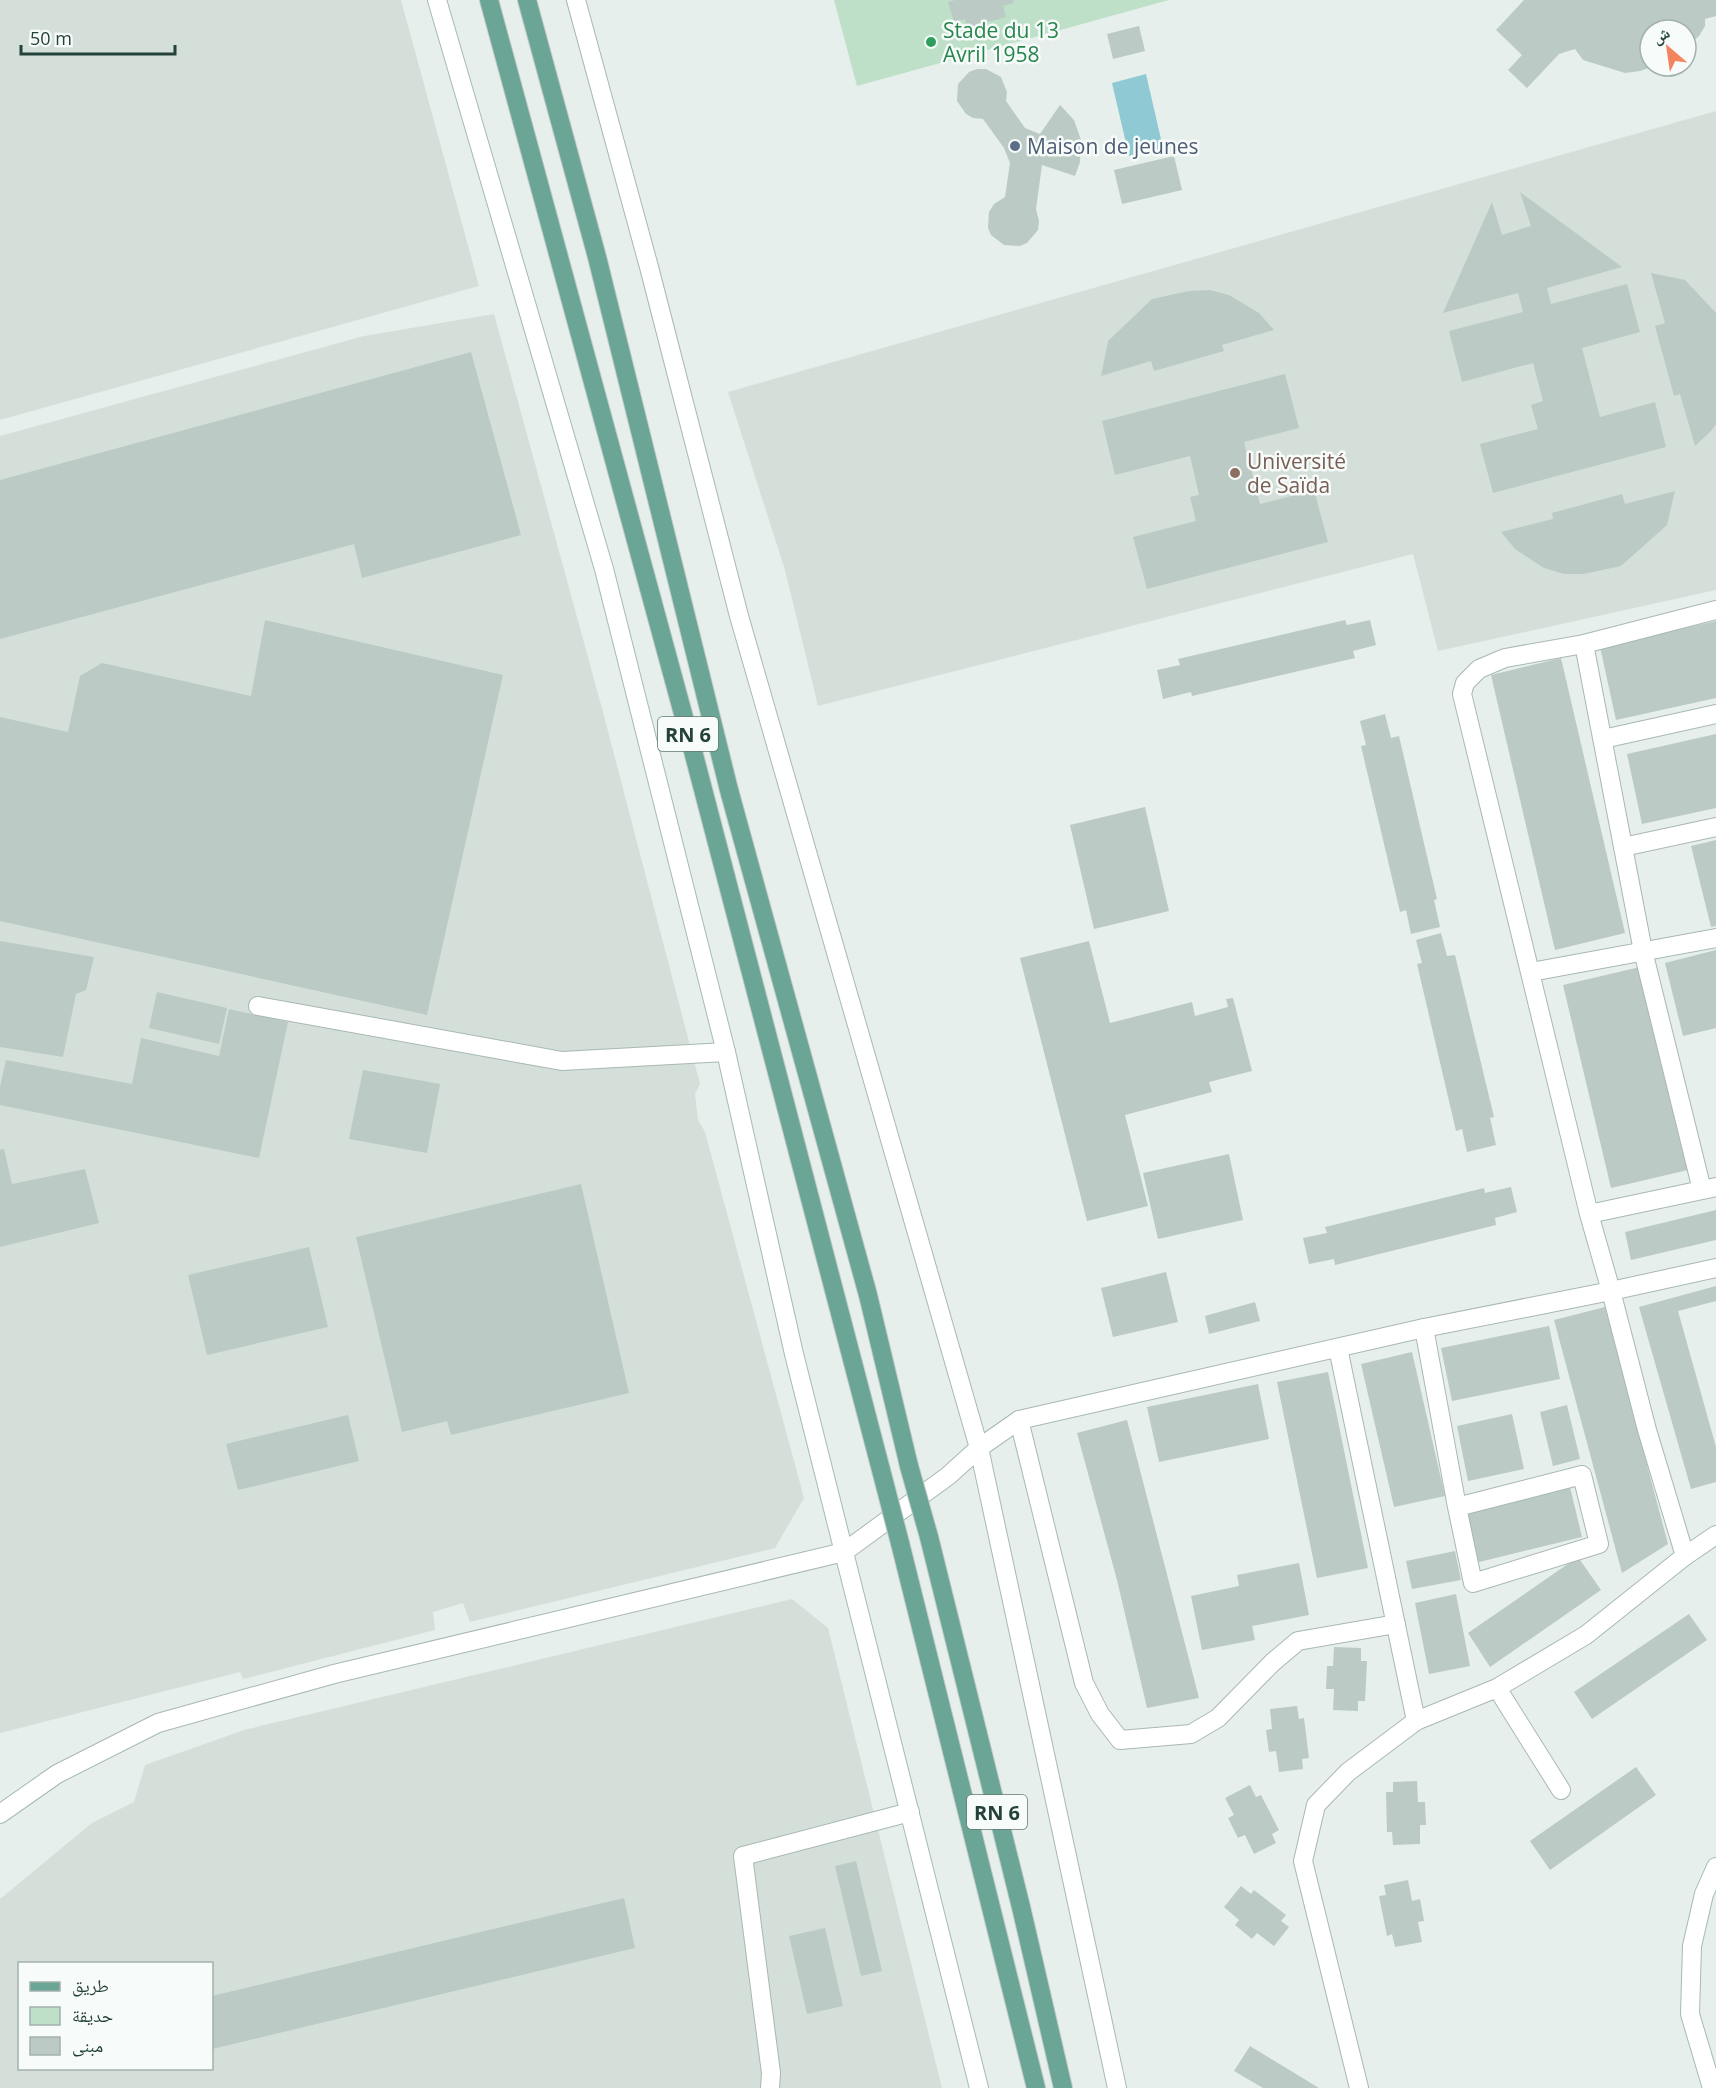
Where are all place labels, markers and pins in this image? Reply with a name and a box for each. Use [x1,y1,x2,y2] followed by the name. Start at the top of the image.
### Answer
[943,16,1059,68] place label: Stade du 13 Avril 1958
[924,35,938,49] marker: Stade du 13 Avril 1958
[1027,132,1199,160] place label: Maison de jeunes
[1008,139,1022,153] marker: Maison de jeunes
[1247,447,1346,499] place label: Université de Saïda
[1228,466,1242,480] marker: Université de Saïda

